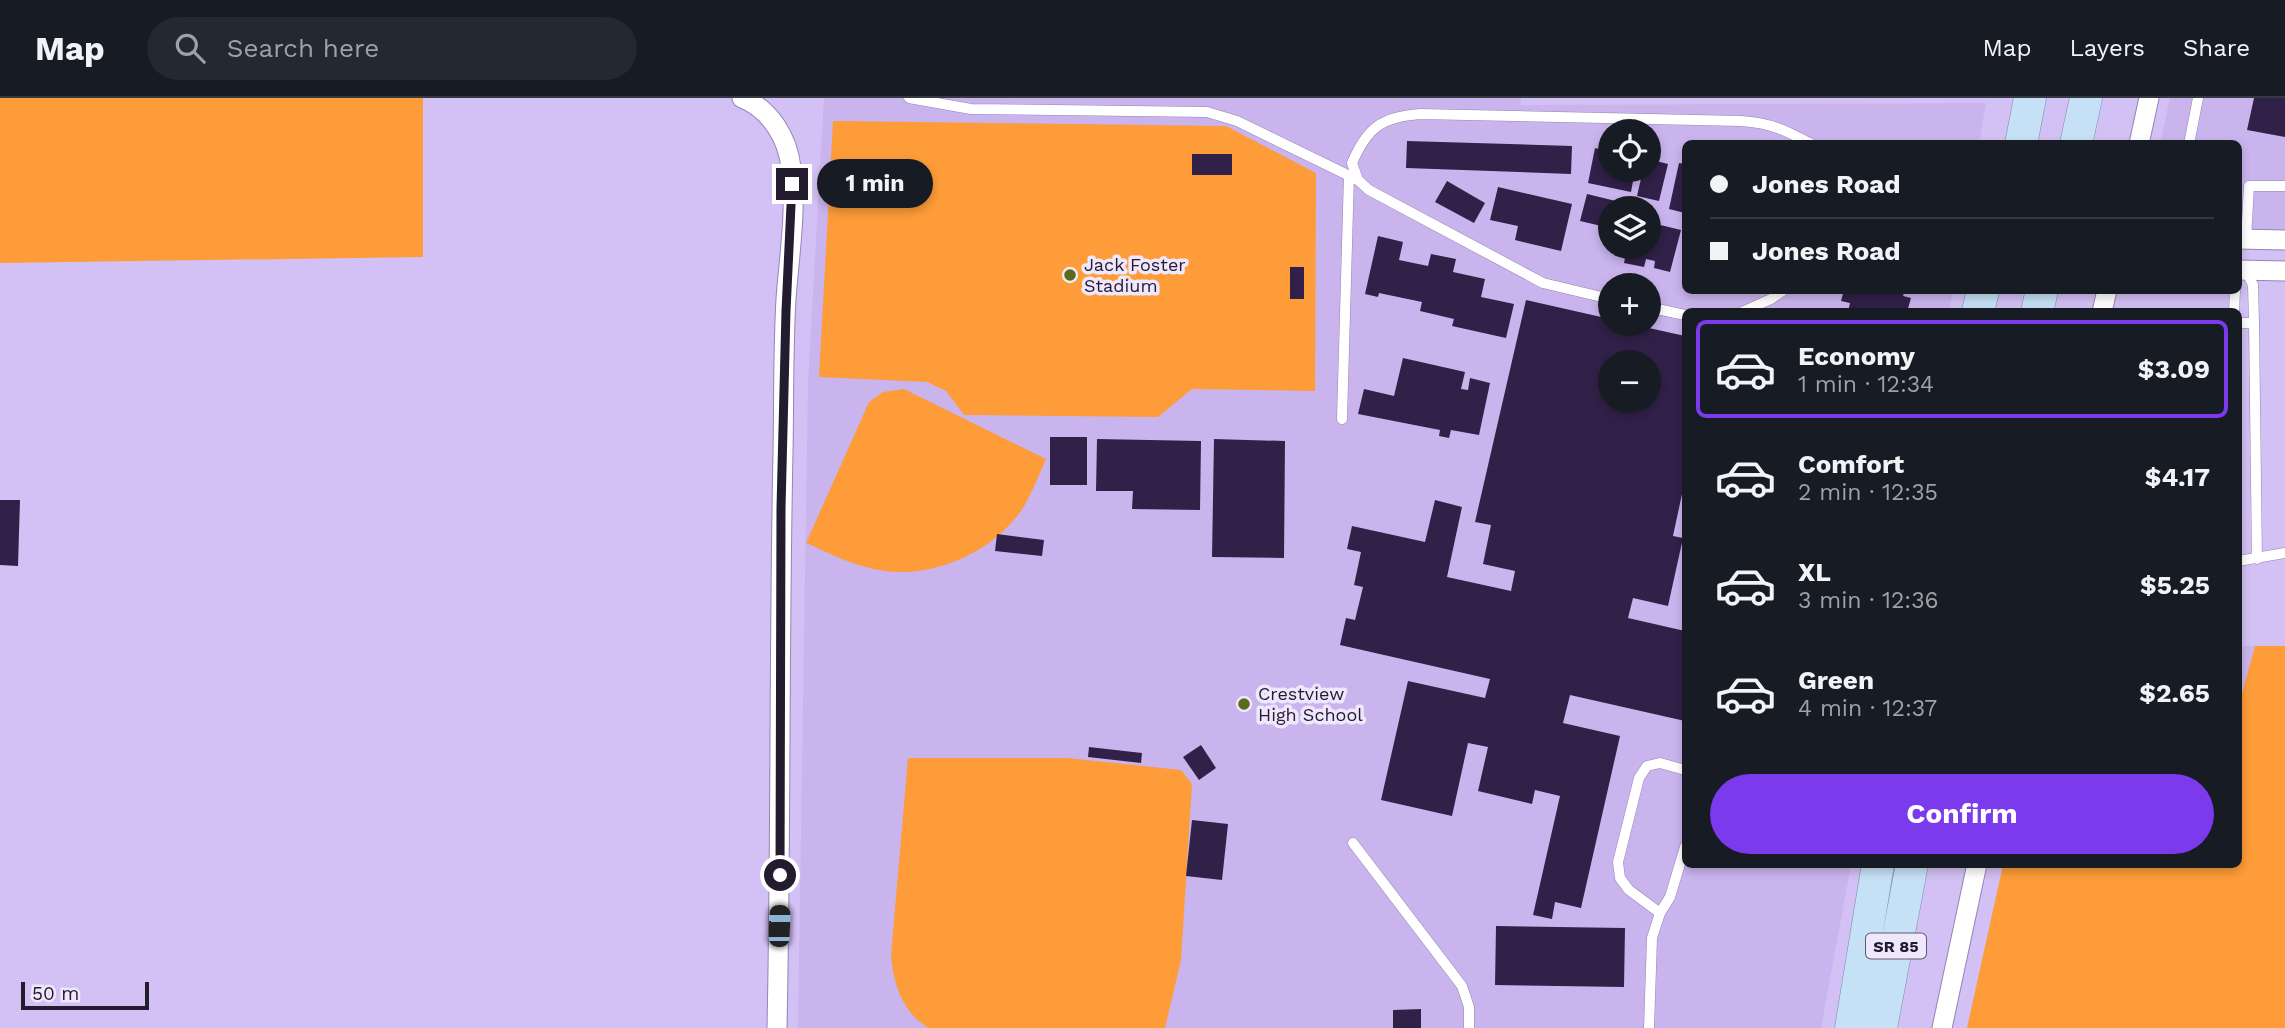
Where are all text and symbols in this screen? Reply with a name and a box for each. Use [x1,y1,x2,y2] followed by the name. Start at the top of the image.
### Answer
[147,17,637,80] search box
[35,29,105,68] text: Map
[171,29,209,67] icon: search
[227,33,379,63] text: Search here
[1983,34,2031,62] text: Map
[2069,34,2145,62] text: Layers
[2183,34,2250,62] text: Share
[1598,119,1661,413] map controls
[1598,119,1661,182] button: locate
[816,160,932,208] callout: 1 min
[776,168,808,200] route end
[1752,169,1900,199] text: Jones Road
[845,170,905,197] text: 1 min
[1598,196,1661,259] button: layers
[1752,236,1900,266] text: Jones Road
[1084,254,1186,296] place label: Jack Foster Stadium
[1062,267,1078,283] marker: Jack Foster Stadium
[1598,273,1661,336] button: +
[1714,338,1777,401] icon: car
[1798,341,1915,371] text: Economy
[1598,350,1661,413] button: −
[2138,354,2210,384] text: $3.09
[1798,371,1934,398] text: 1 min · 12:34
[1714,446,1777,509] icon: car
[1798,449,1904,479] text: Comfort
[2145,462,2210,492] text: $4.17
[1798,479,1938,506] text: 2 min · 12:35
[1714,554,1777,617] icon: car
[1798,557,1831,587] text: XL
[2140,570,2210,600] text: $5.25
[1798,587,1939,614] text: 3 min · 12:36
[1714,662,1777,725] icon: car
[1798,665,1874,695] text: Green
[2139,678,2210,708] text: $2.65
[1258,683,1363,725] place label: Crestview High School
[1798,695,1937,722] text: 4 min · 12:37
[1236,696,1252,712] marker: Crestview High School
[1710,774,2214,854] button: Confirm
[764,859,796,891] route start
[768,905,791,947] car
[1866,933,1926,958] road number: SR 85
[21,979,149,1011] scale bar
[32,982,79,1005] text: 50 m

